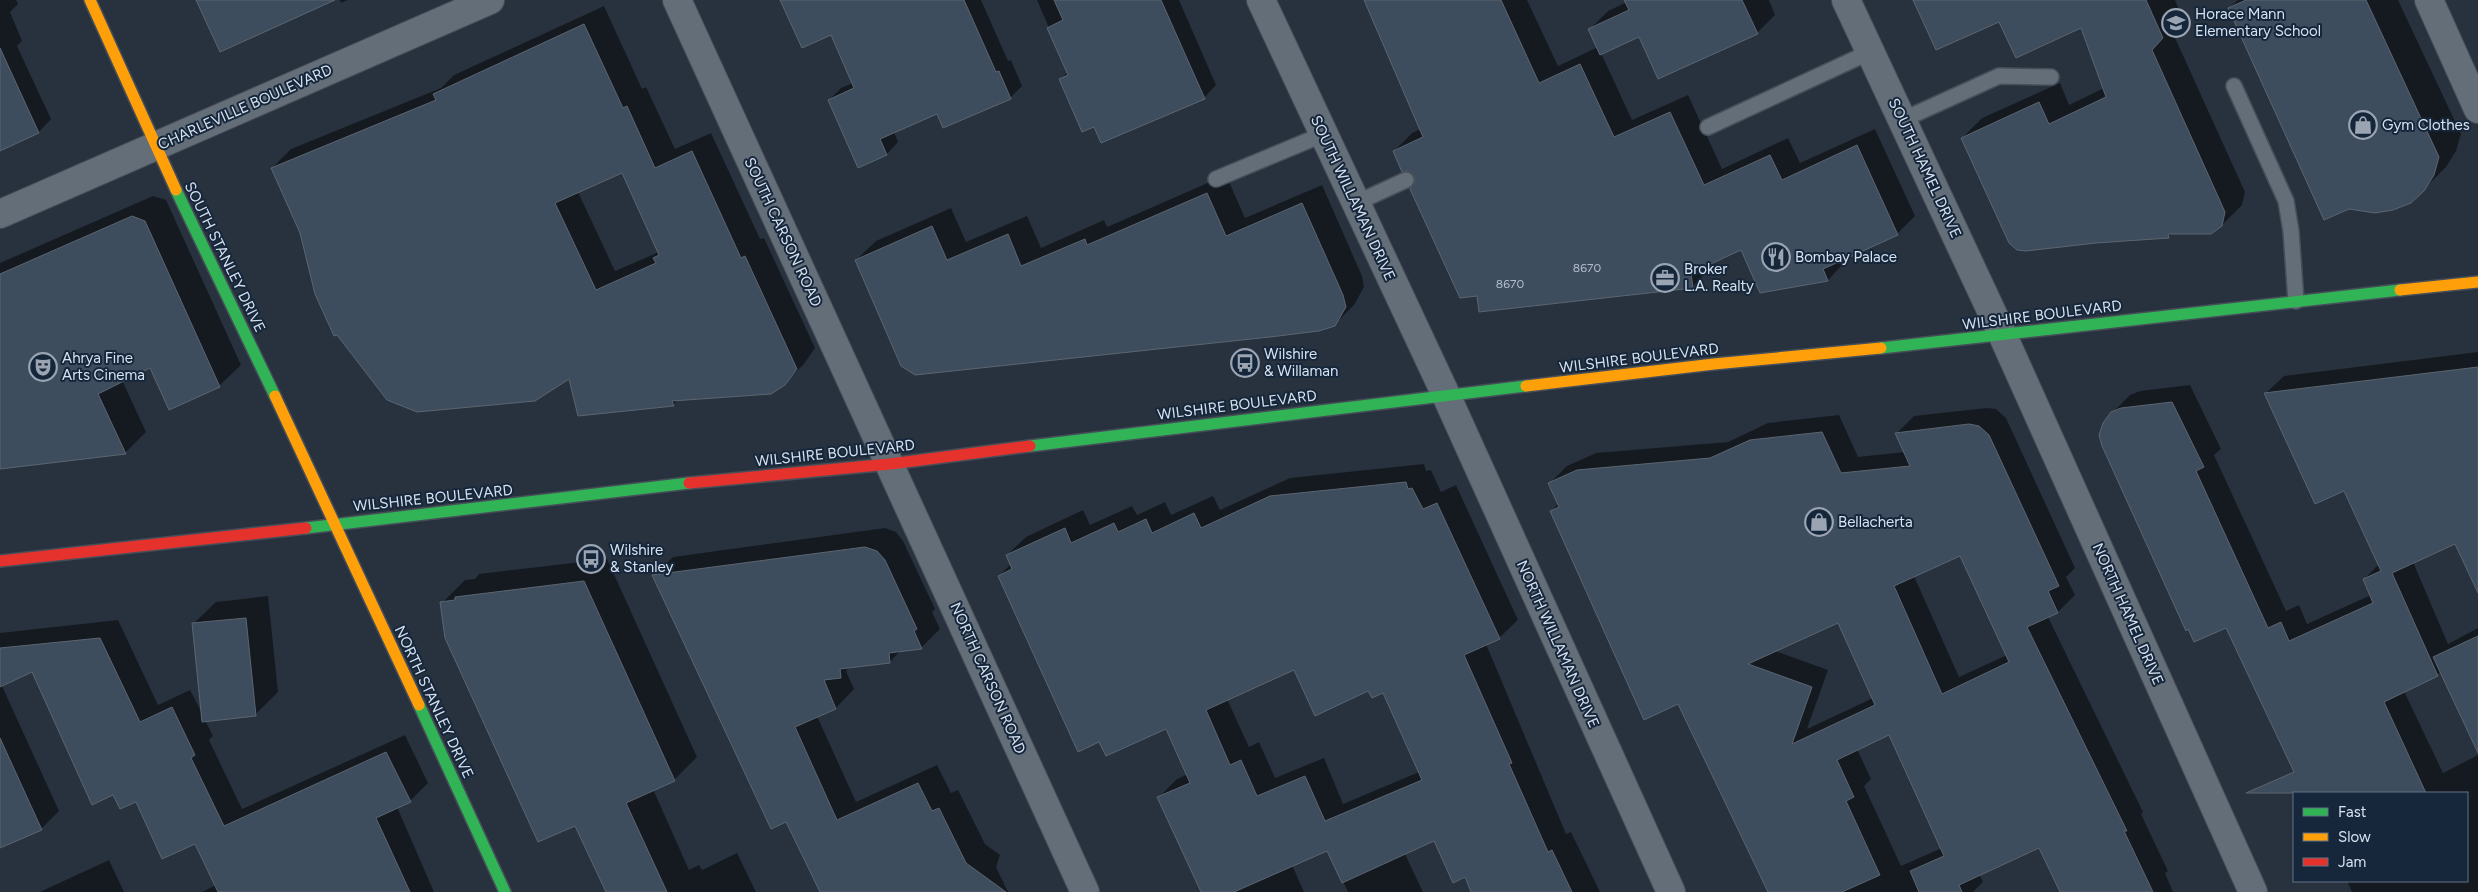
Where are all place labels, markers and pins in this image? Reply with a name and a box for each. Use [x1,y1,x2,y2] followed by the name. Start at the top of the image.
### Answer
[2195,5,2321,40] place label: Horace Mann Elementary School
[2161,8,2191,38] school or university icon: Horace Mann Elementary School
[2348,110,2378,140] shop icon: Gym Clothes
[2382,116,2470,134] place label: Gym Clothes
[1761,242,1791,272] restaurant icon: Bombay Palace
[1795,248,1897,266] place label: Bombay Palace
[1684,260,1754,295] place label: Broker L.A. Realty
[1650,263,1680,293] office icon: Broker L.A. Realty
[1264,345,1338,380] place label: Wilshire & Willaman
[1230,348,1260,378] bus stop icon: Wilshire & Willaman
[62,349,145,384] place label: Ahrya Fine Arts Cinema
[28,352,58,382] theatre icon: Ahrya Fine Arts Cinema
[1804,507,1834,537] shop icon: Bellacherta
[1838,513,1913,531] place label: Bellacherta
[610,541,674,576] place label: Wilshire & Stanley
[576,544,606,574] bus stop icon: Wilshire & Stanley

